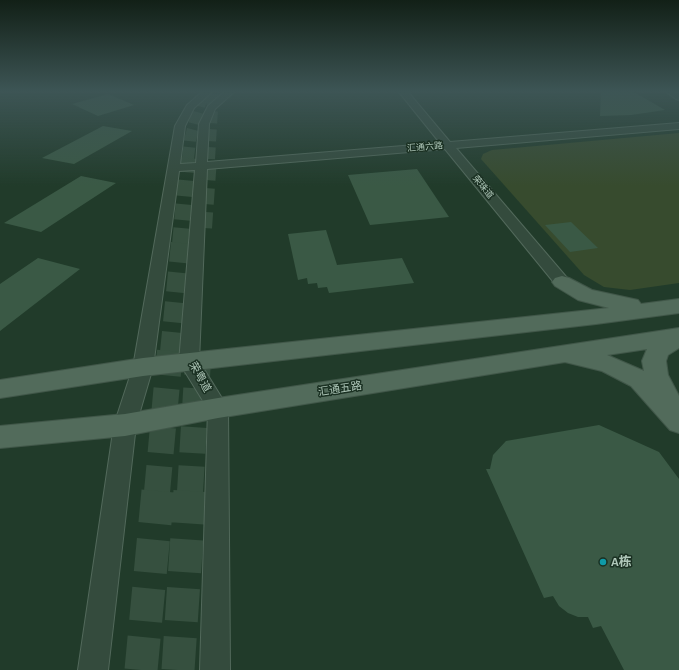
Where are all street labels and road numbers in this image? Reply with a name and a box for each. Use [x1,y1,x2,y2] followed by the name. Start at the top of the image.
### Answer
[407,140,443,154] street label: 汇通六路
[470,173,496,201] street label: 荣珠道
[186,359,214,395] street label: 荣粤道
[317,379,363,399] street label: 汇通五路

